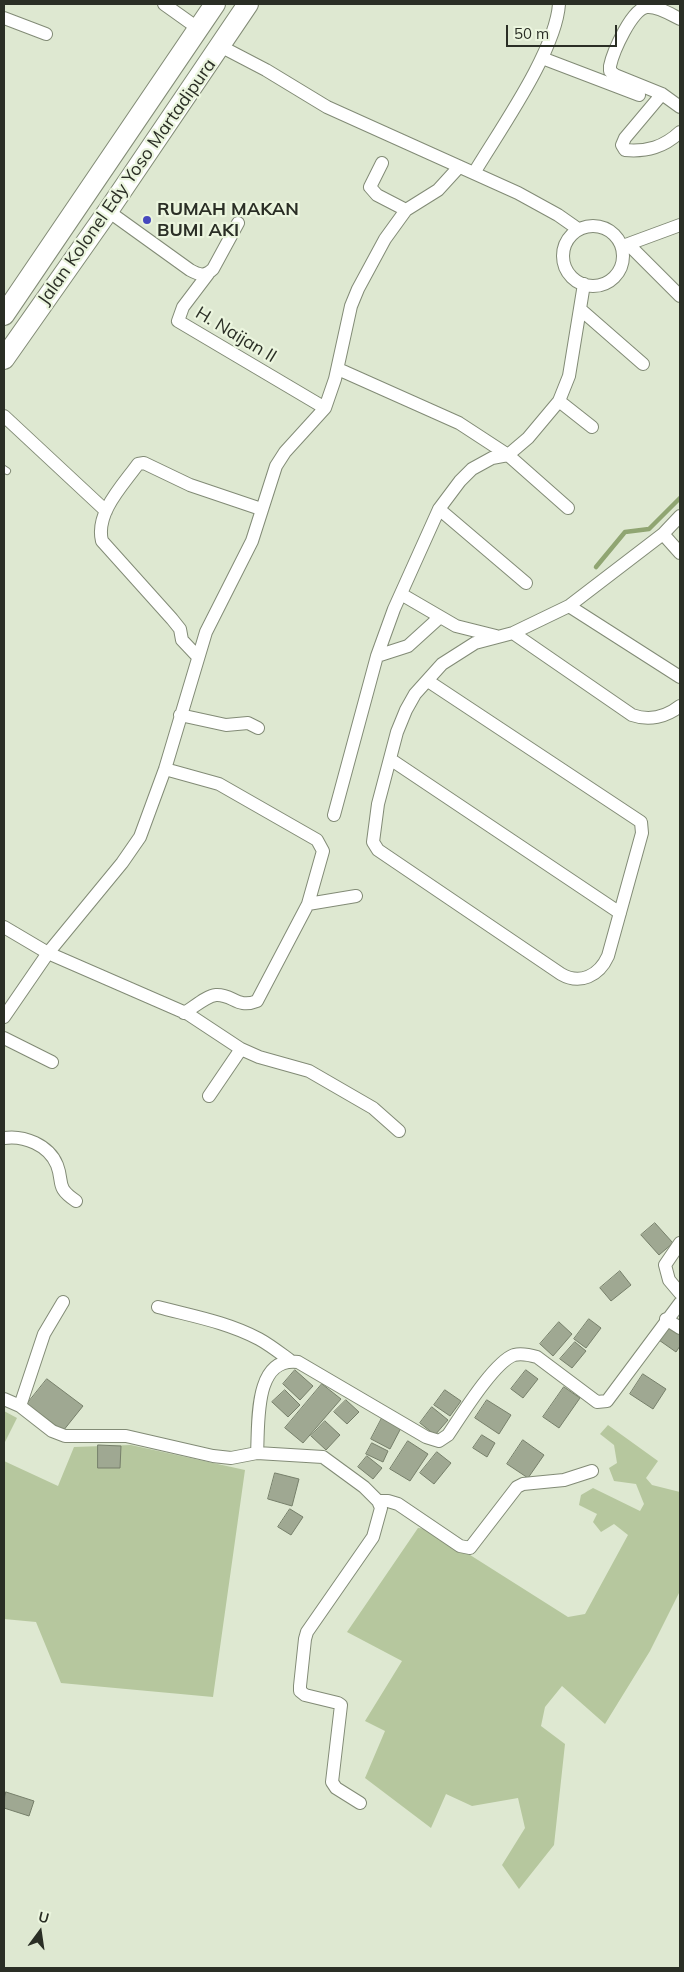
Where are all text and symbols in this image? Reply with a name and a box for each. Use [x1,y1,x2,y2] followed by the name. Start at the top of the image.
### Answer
[509,15,620,47] scale bar
[514,24,549,43] text: 50 m
[33,55,221,309] street label: Jalan Kolonel Edy Yoso Martadipura
[157,199,299,242] place label: RUMAH MAKAN BUMI AKI
[141,214,153,226] marker: RUMAH MAKAN BUMI AKI
[192,302,280,368] street label: H. Naijan II
[15,1907,65,1957] north arrow
[36,1907,51,1927] text: U

